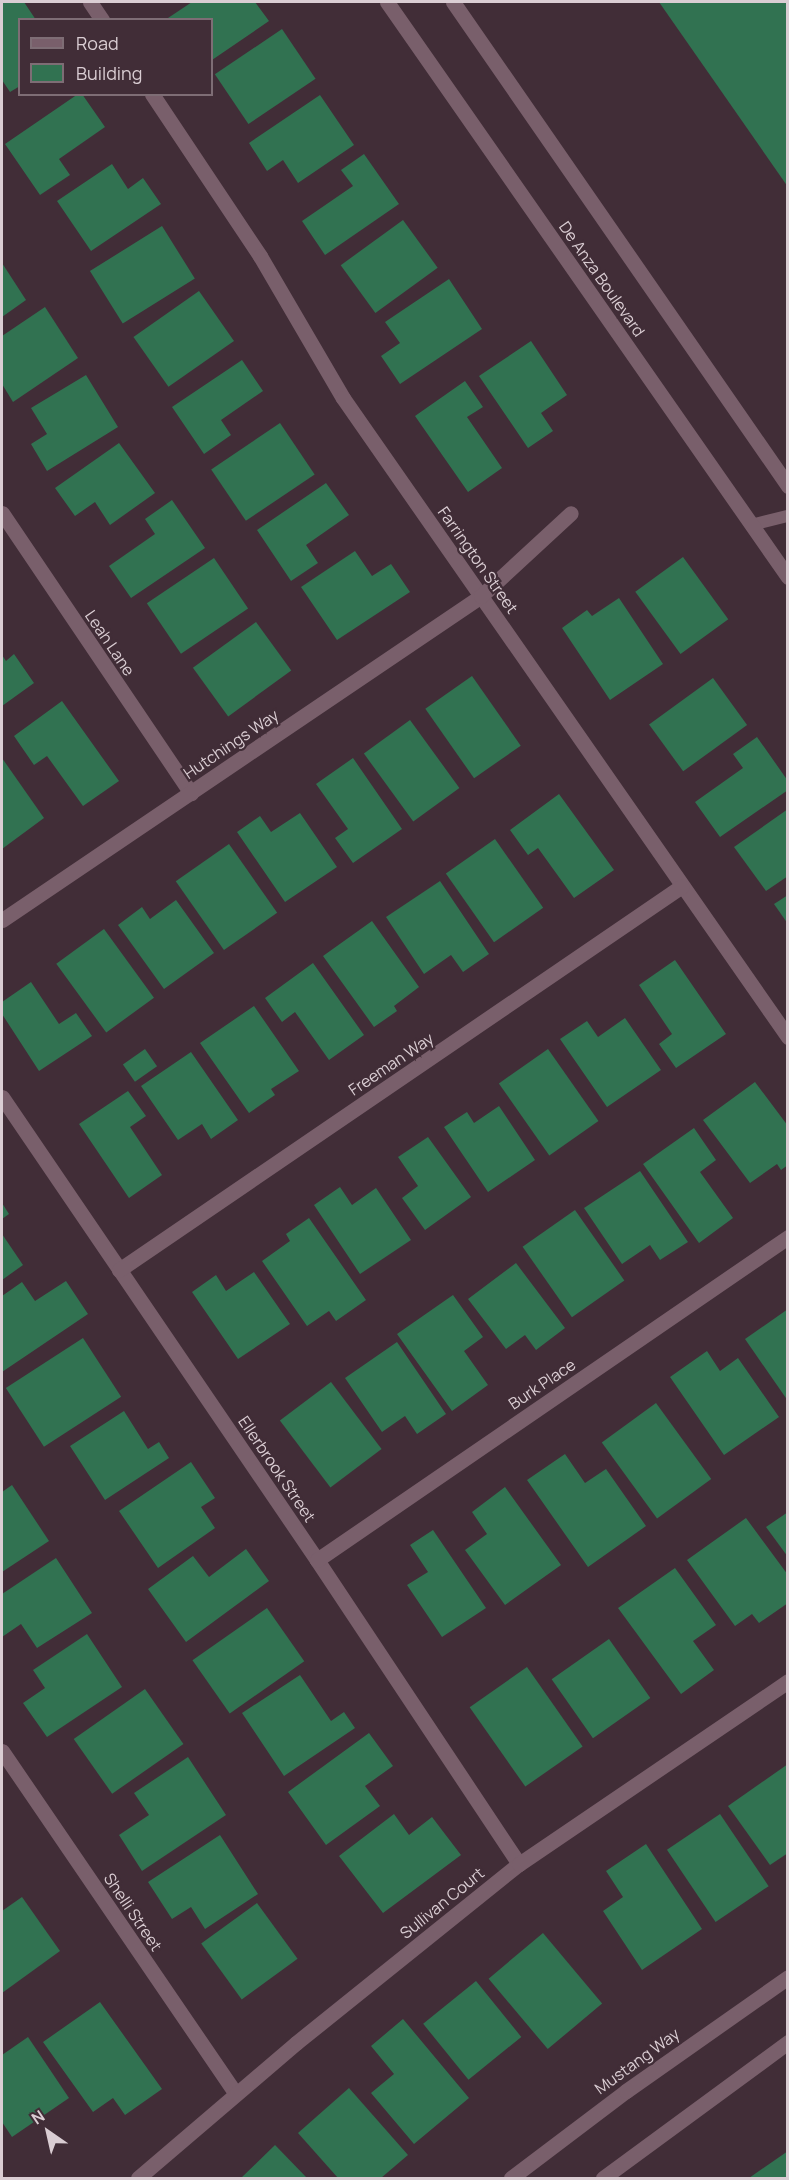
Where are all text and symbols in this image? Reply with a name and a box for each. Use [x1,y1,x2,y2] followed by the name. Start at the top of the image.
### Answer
[18,18,213,96] legend
[76,31,119,55] text: Road
[76,61,142,85] text: Building
[555,218,649,340] street label: De Anza Boulevard
[434,503,522,617] street label: Farrington Street
[81,607,139,679] street label: Leah Lane
[180,705,282,783] street label: Hutchings Way
[345,1029,437,1099] street label: Freeman Way
[505,1355,579,1413] street label: Burk Place
[234,1412,320,1526] street label: Ellerbrook Street
[396,1863,488,1943] street label: Sullivan Court
[100,1869,166,1955] street label: Shelli Street
[591,2024,683,2098] street label: Mustang Way
[18,2102,78,2162] north arrow
[27,2105,49,2129] text: N

